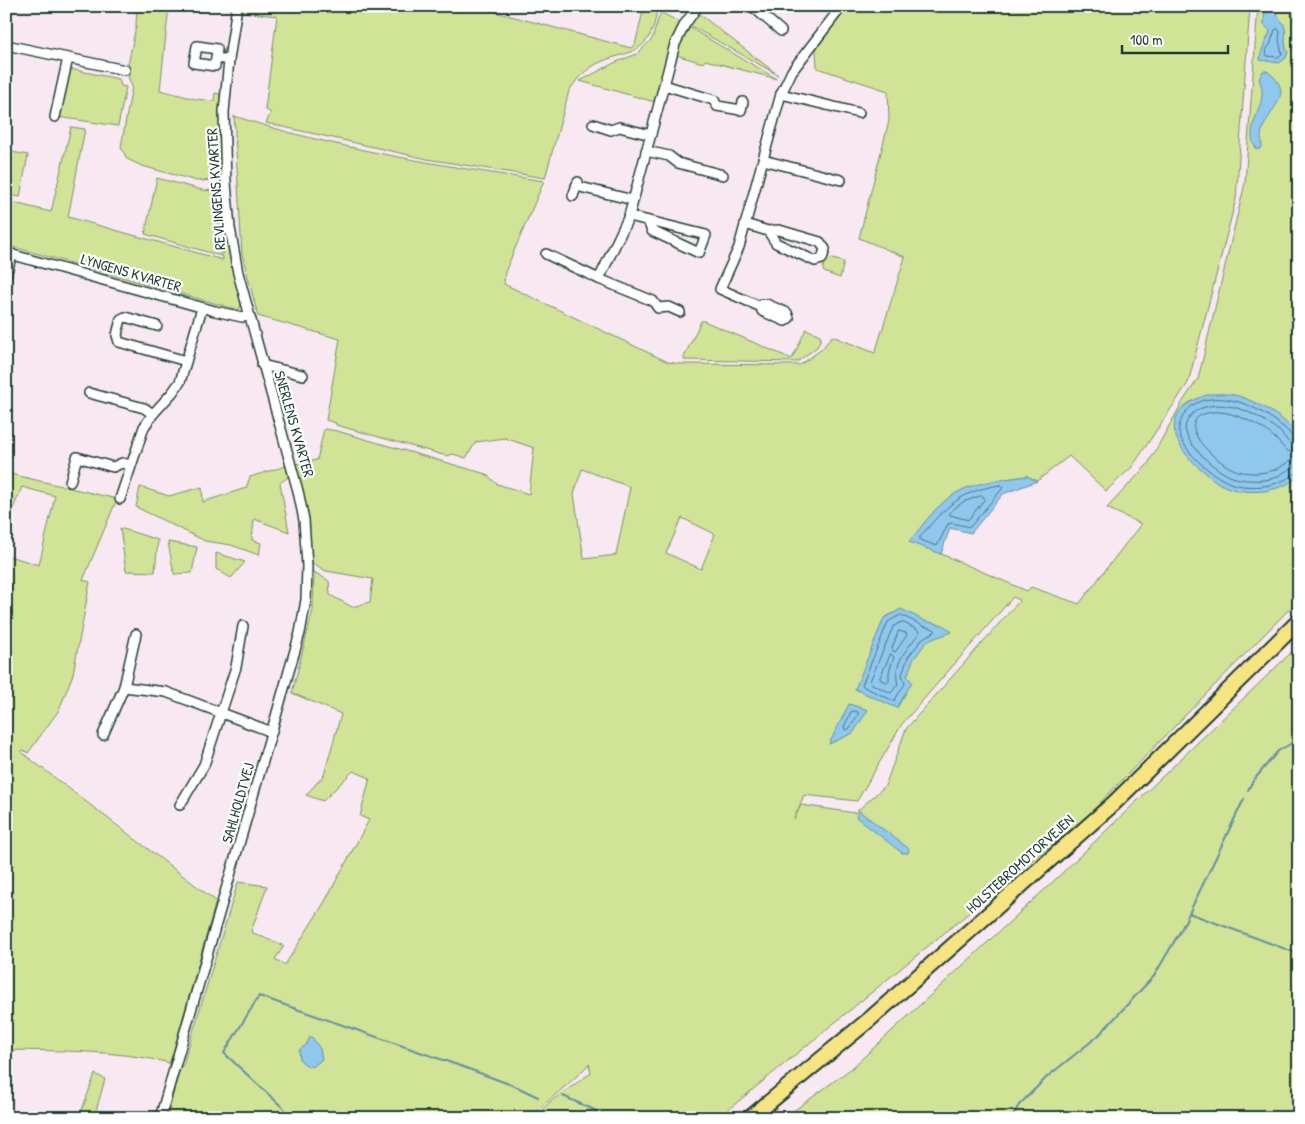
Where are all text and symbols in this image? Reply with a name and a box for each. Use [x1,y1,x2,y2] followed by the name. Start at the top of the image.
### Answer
[1122,22,1229,54] scale bar
[1130,29,1163,50] text: 100 m
[201,127,230,251] street label: REVLINGENS KVARTER
[79,248,184,297] street label: LYNGENS KVARTER
[269,368,320,480] street label: SNERLENS KVARTER
[216,760,259,845] street label: SAHLHOLDTVEJ
[961,809,1078,918] street label: HOLSTEBROMOTORVEJEN

